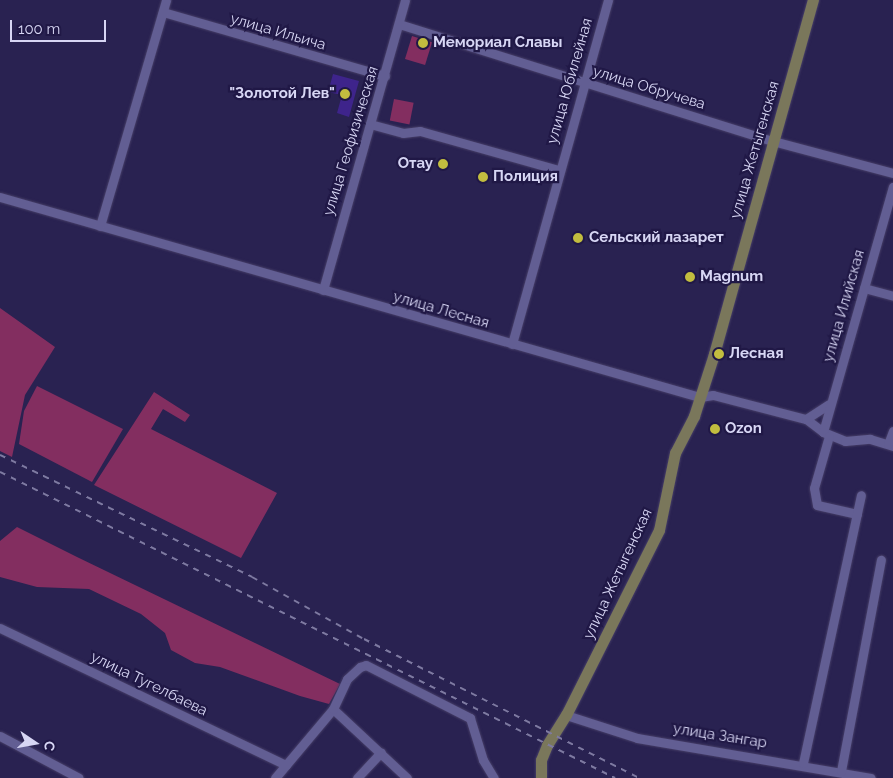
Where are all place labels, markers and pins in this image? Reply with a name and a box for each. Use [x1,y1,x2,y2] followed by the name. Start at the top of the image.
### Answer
[433,34,562,52] place label: Мемориал Славы
[417,37,429,49] marker: Мемориал Славы
[229,85,335,103] place label: "Золотой Лев"
[339,88,351,100] marker: "Золотой Лев"
[398,155,433,173] place label: Отау
[437,158,449,170] marker: Отау
[493,168,558,186] place label: Полиция
[477,171,489,183] marker: Полиция
[589,229,724,247] place label: Сельский лазарет
[571,231,585,245] marker: Сельский лазарет
[700,268,763,286] place label: Magnum
[684,271,696,283] marker: Magnum
[729,345,784,363] place label: Лесная
[713,348,725,360] marker: Лесная
[725,420,762,438] place label: Ozon
[709,423,721,435] marker: Ozon

